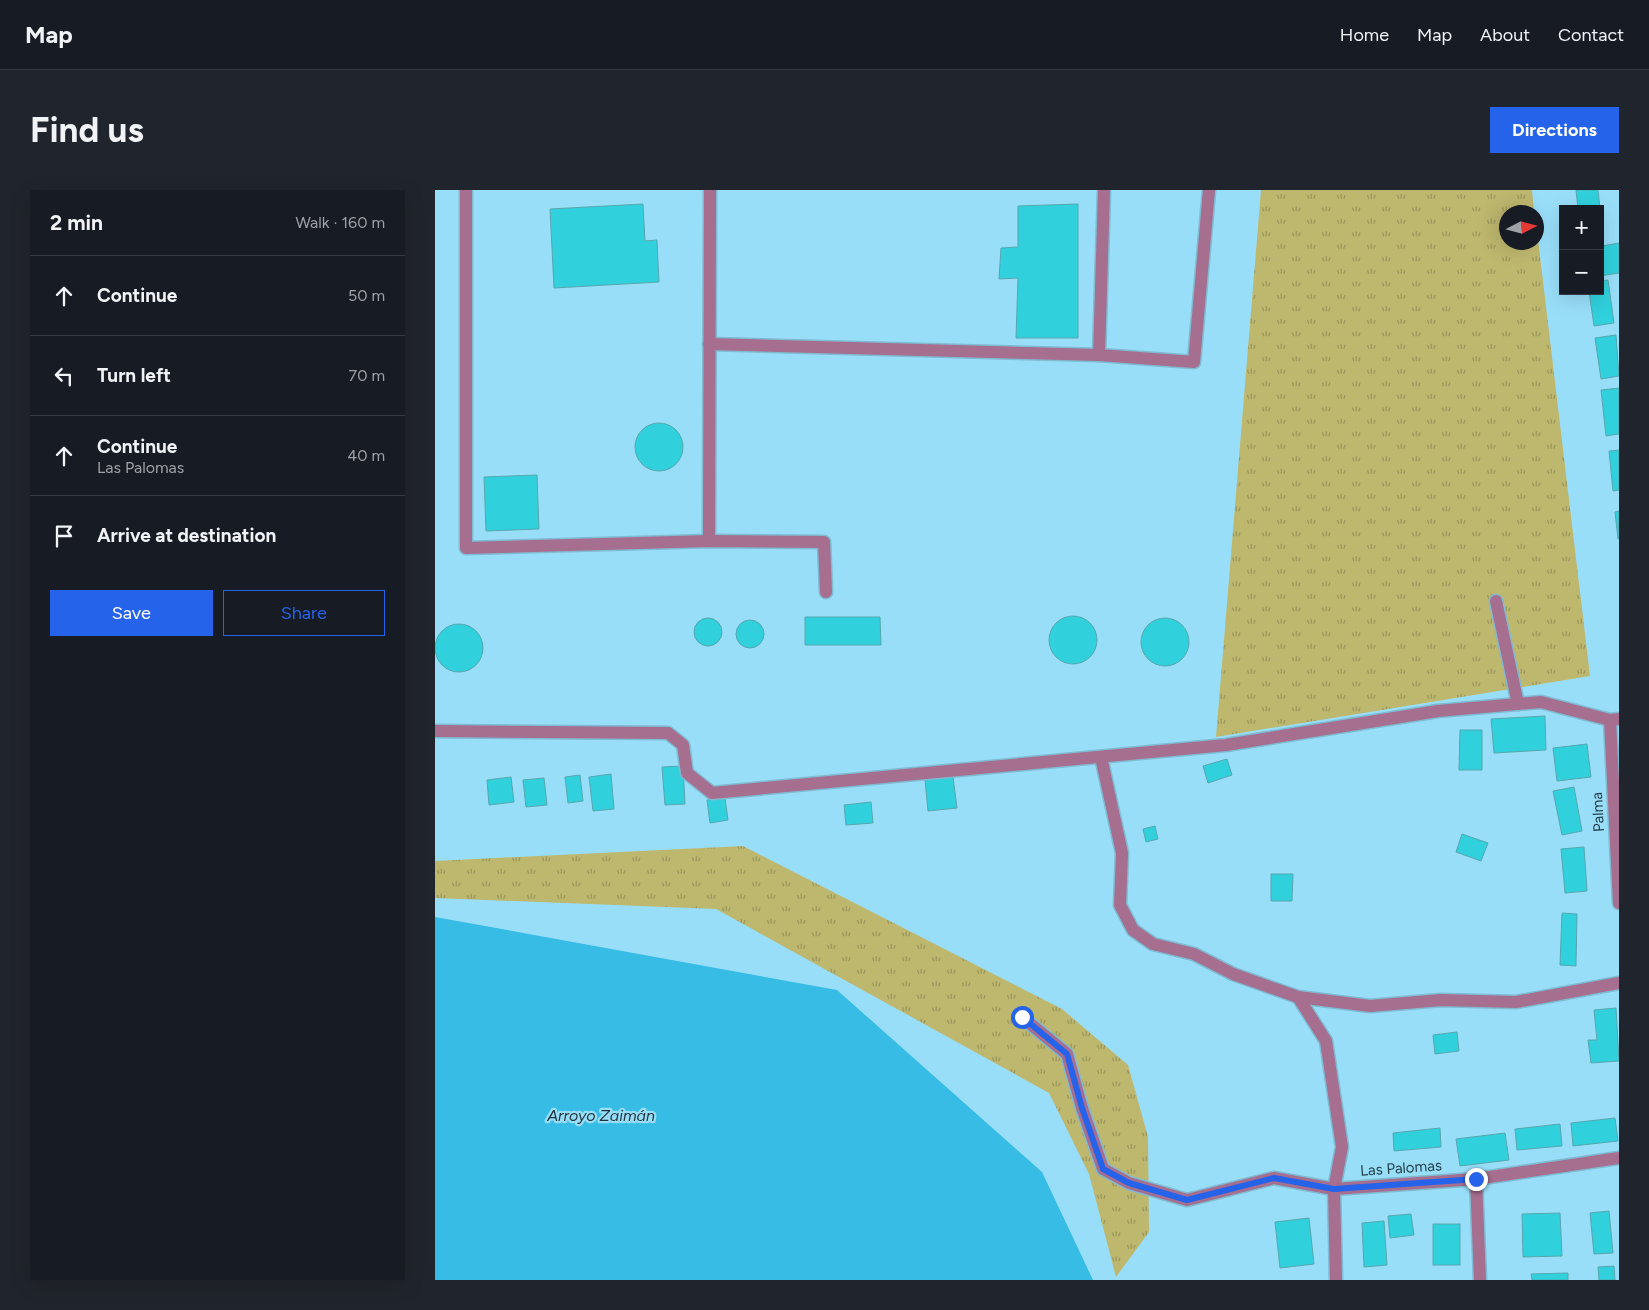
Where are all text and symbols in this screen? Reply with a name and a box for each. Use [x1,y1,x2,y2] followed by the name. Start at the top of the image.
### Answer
[25,20,73,49] text: Map
[1340,24,1389,46] text: Home
[1417,24,1452,46] text: Map
[1480,24,1530,46] text: About
[1558,24,1624,46] text: Contact
[1490,107,1619,153] button: Directions
[30,109,144,151] text: Find us
[1499,205,1544,250] north arrow
[1559,205,1604,295] map controls
[1559,205,1604,250] button: +
[50,210,103,235] text: 2 min
[295,213,385,232] text: Walk · 160 m
[1559,250,1604,295] button: −
[50,282,78,310] icon: ahead
[97,284,177,307] text: Continue
[348,286,385,305] text: 50 m
[50,362,78,390] icon: left
[97,364,171,387] text: Turn left
[349,366,385,385] text: 70 m
[97,435,177,458] text: Continue
[50,442,78,470] icon: ahead
[347,446,385,465] text: 40 m
[97,458,184,477] text: Las Palomas
[50,522,78,550] icon: arrive
[97,524,276,547] text: Arrive at destination
[50,590,213,636] button: Save
[223,590,385,636] button: Share
[1588,792,1608,832] street label: Palma
[1011,1006,1034,1029] route start
[546,1106,655,1125] water label: Arroyo Zaimán
[1360,1156,1442,1180] street label: Las Palomas
[1465,1168,1488,1191] route end

